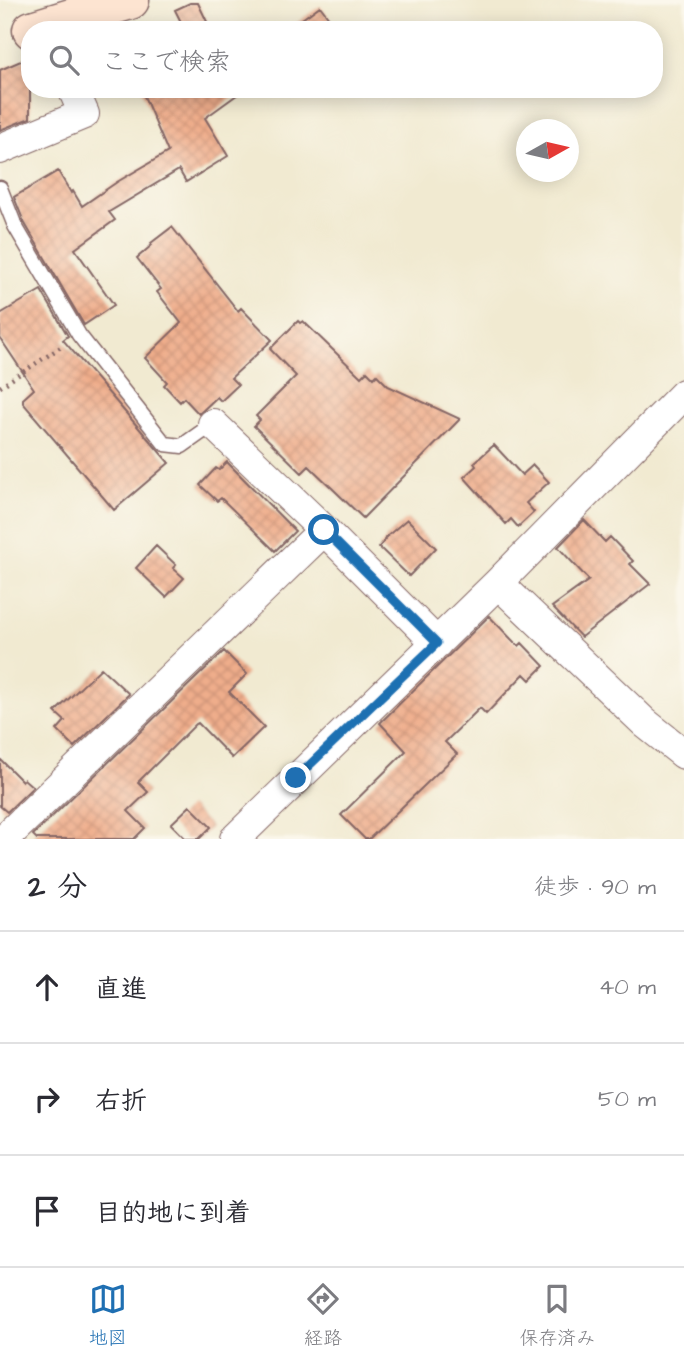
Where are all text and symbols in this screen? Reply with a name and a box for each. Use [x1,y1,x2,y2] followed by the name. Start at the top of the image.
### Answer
[21,21,663,98] search box
[45,41,83,79] icon: search
[101,44,231,80] text: ここで検索
[516,119,579,182] north arrow
[308,514,339,545] route start
[280,762,311,793] route end
[28,866,87,908] text: 2 分
[534,871,656,903] text: 徒歩 · 90 m
[28,968,66,1006] icon: ahead
[95,971,147,1007] text: 直進
[599,971,656,1003] text: 40 m
[28,1080,66,1118] icon: right
[95,1083,147,1119] text: 右折
[598,1083,656,1115] text: 50 m
[28,1192,66,1230] icon: arrive
[95,1195,251,1231] text: 目的地に到着
[89,1280,127,1352] tab: 地図
[304,1280,342,1352] tab: 経路
[519,1280,595,1352] tab: 保存済み

